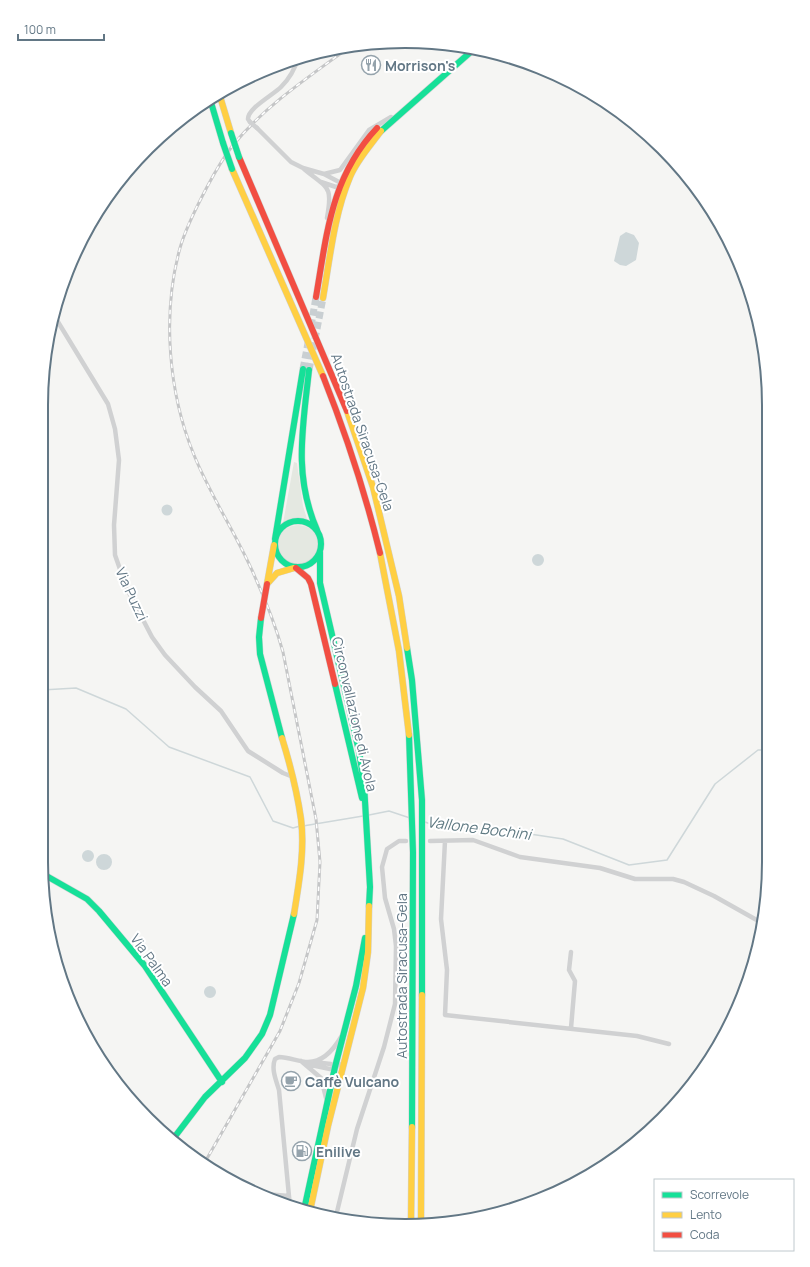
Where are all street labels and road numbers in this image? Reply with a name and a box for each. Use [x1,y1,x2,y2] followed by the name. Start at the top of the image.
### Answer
[327,351,399,513] street label: Autostrada Siracusa-Gela
[111,564,153,624] street label: Via Puzzi
[328,635,382,793] street label: Circonvallazione di Avola
[392,893,411,1059] street label: Autostrada Siracusa-Gela
[126,930,178,990] street label: Via Palma

